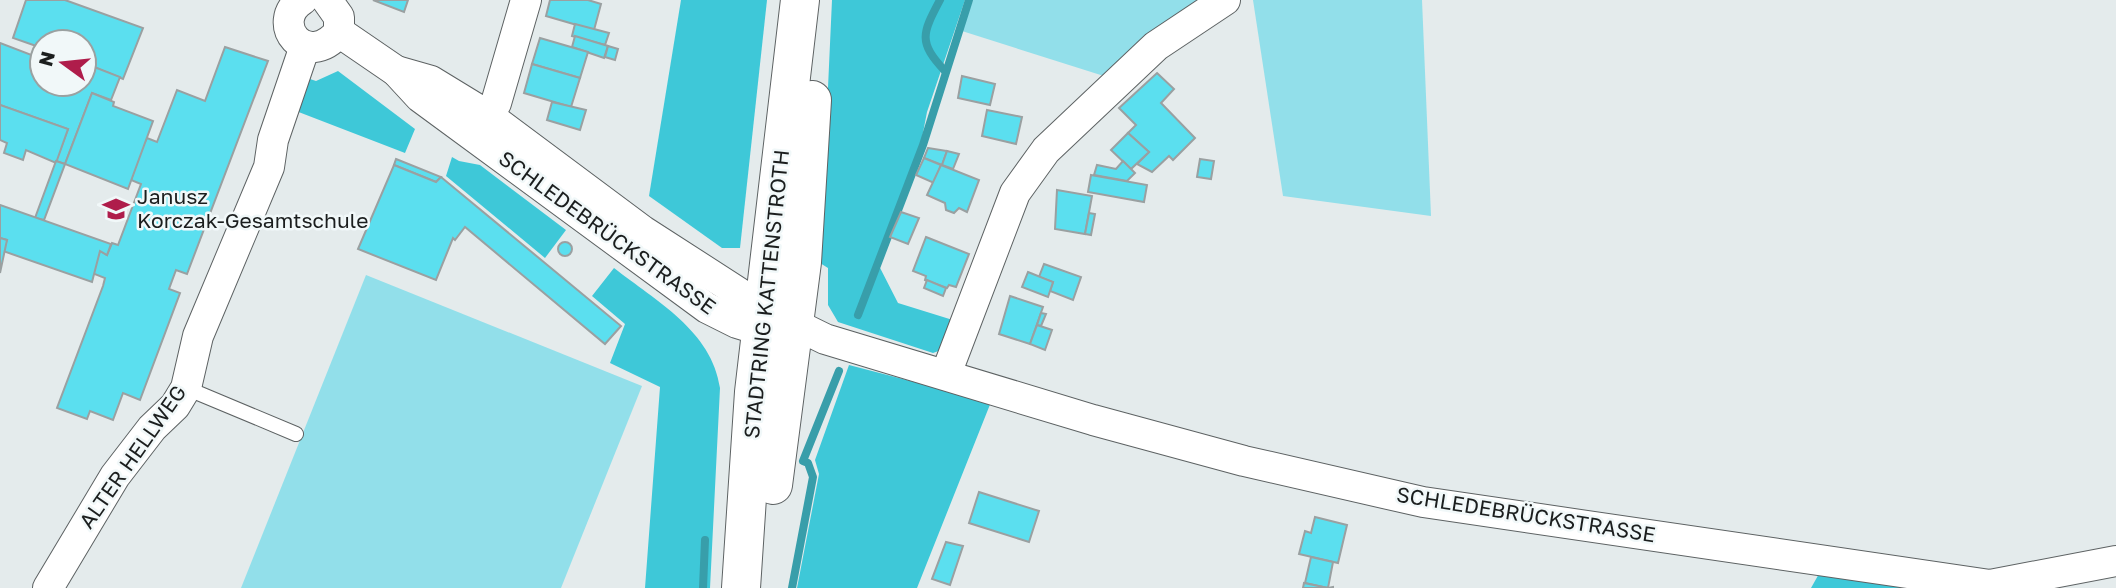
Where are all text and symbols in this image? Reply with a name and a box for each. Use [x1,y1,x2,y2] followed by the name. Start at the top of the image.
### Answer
[28,28,98,98] north arrow
[33,49,59,68] text: N
[494,145,721,320] street label: SCHLEDEBRÜCKSTRASSE
[738,148,794,440] street label: STADTRING KATTENSTROTH
[137,183,368,233] place label: Janusz Korczak-Gesamtschule
[101,194,131,224] school or university icon: Janusz Korczak-Gesamtschule
[73,380,191,533] street label: ALTER HELLWEG
[1395,481,1658,547] street label: SCHLEDEBRÜCKSTRASSE

